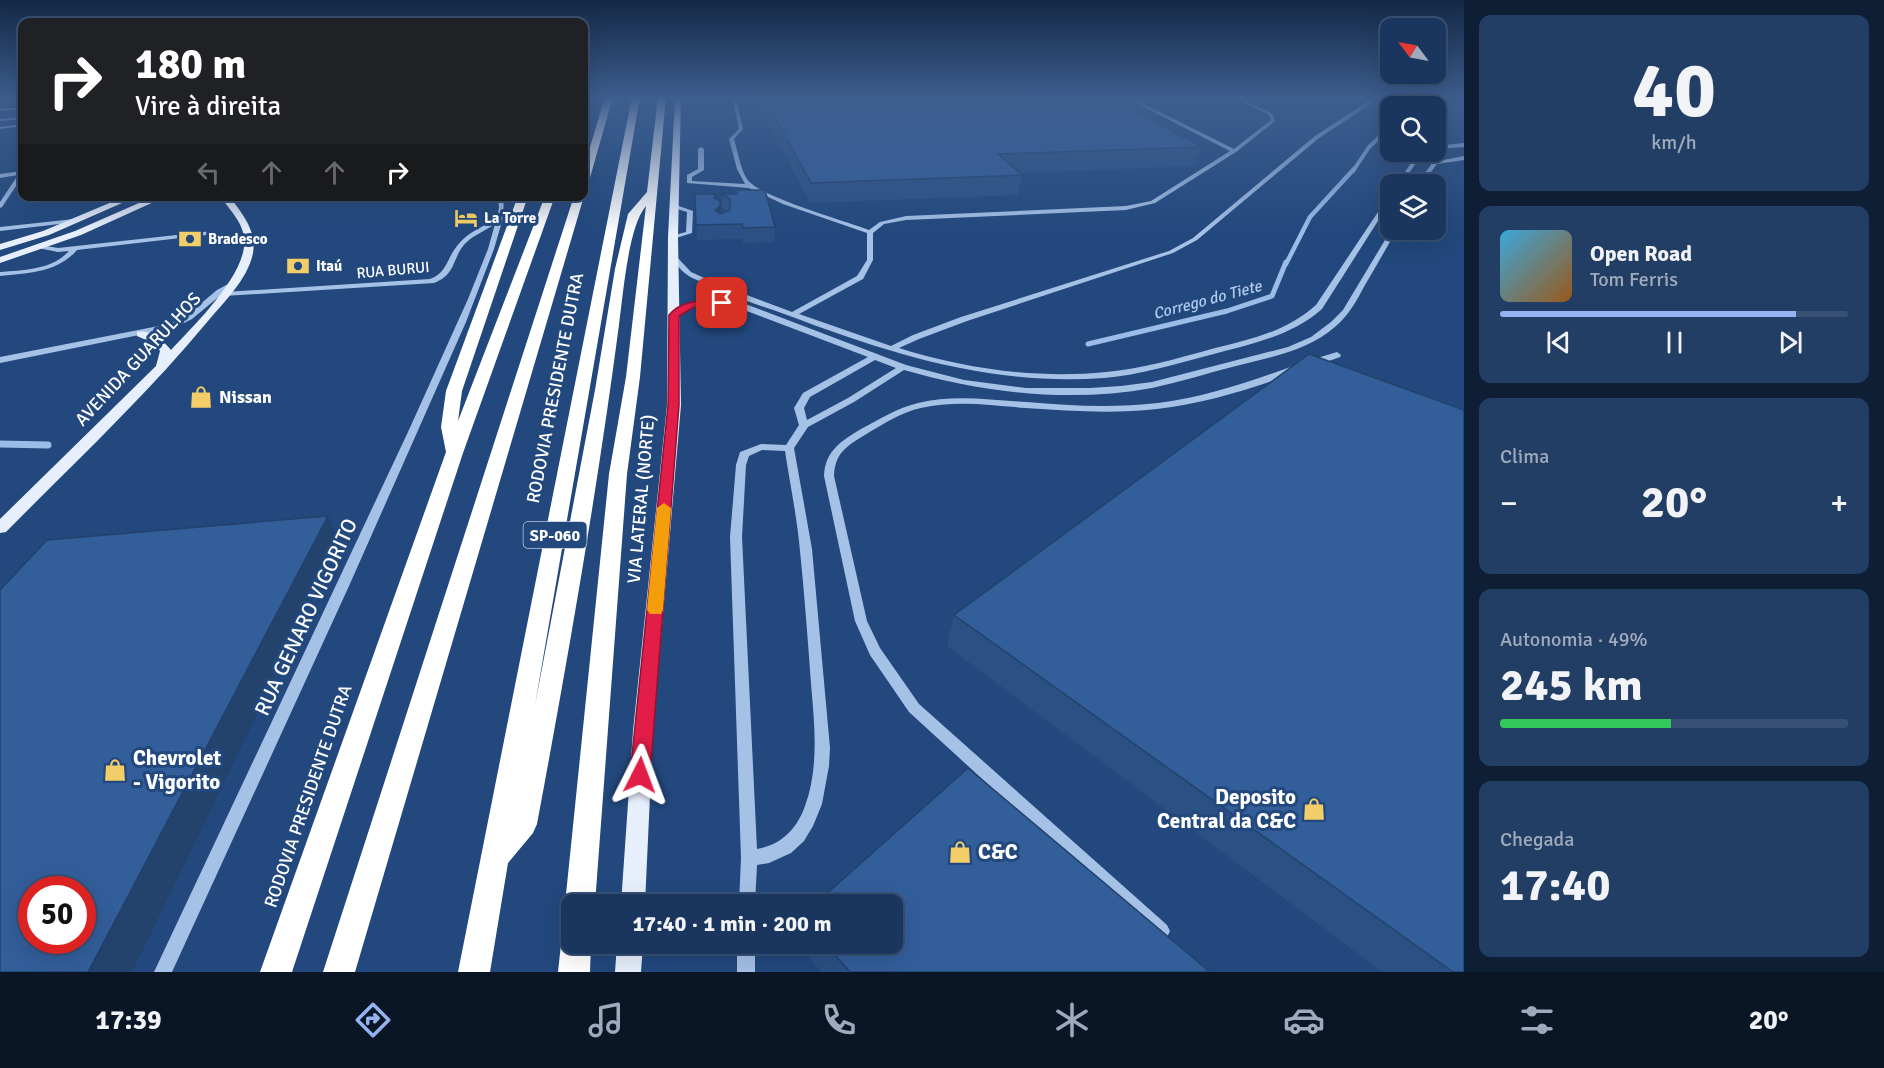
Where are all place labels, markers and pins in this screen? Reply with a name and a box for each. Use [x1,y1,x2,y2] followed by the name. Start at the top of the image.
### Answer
[453,205,479,231] hotel icon: La Torre
[484,209,536,227] place label: La Torre
[177,226,203,252] bank icon: Bradesco
[208,230,268,248] place label: Bradesco
[285,253,311,279] bank icon: Itaú
[316,257,342,275] place label: Itaú
[696,277,747,328] pin
[188,384,214,410] shop icon: Nissan
[219,386,272,408] place label: Nissan
[133,745,221,795] place label: Chevrolet - Vigorito
[102,757,128,783] shop icon: Chevrolet - Vigorito
[1157,784,1296,834] place label: Deposito Central da C&C
[1301,796,1327,822] shop icon: Deposito Central da C&C
[947,839,973,865] shop icon: C&C
[978,839,1018,865] place label: C&C

